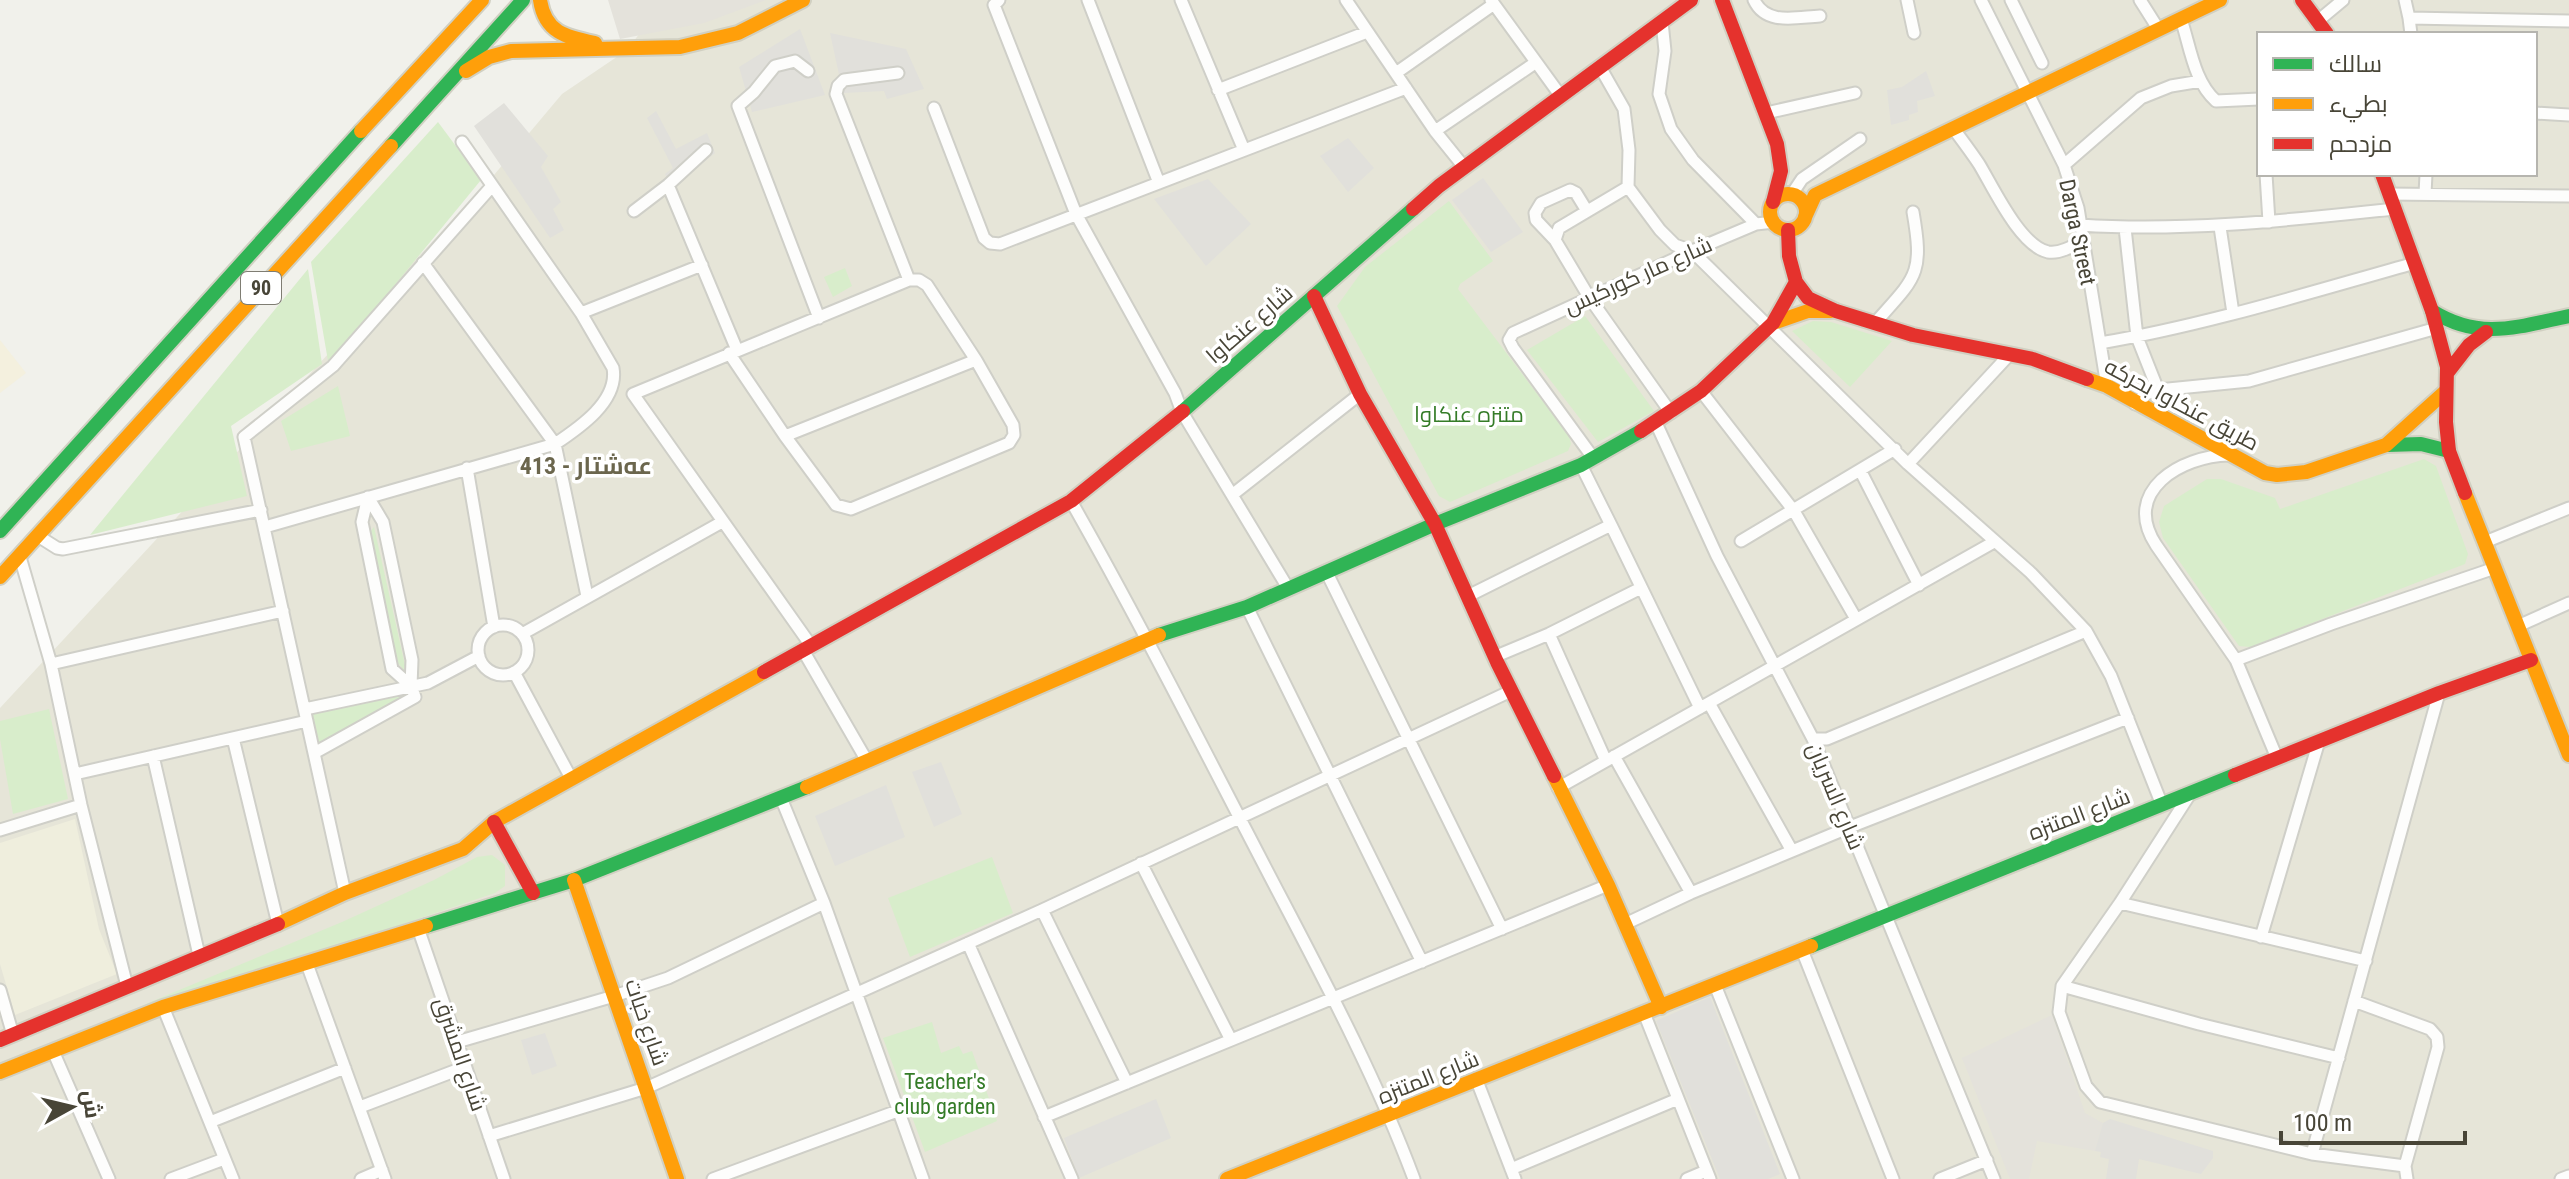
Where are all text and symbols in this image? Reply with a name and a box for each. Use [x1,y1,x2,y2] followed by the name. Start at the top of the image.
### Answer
[2257,32,2537,176] legend
[2329,50,2382,78] text: سالك
[2329,90,2388,123] text: بطيء
[2329,130,2392,160] text: مزدحم
[2054,177,2101,287] street label: Darga Street
[1560,232,1717,321] street label: شارع مار كوركيس
[241,272,281,304] road number: 90
[1201,280,1299,370] street label: شارع عنكاوا
[2100,353,2263,456] street label: طريق عنكاوا بحركه
[1414,402,1524,427] park label: متنزه عنكاوا
[520,452,652,480] district label: عه‌شتار - 413
[1800,739,1869,854] street label: شارع السريان
[2025,784,2134,847] street label: شارع المتنزه
[618,975,673,1070] street label: شارع خبات
[428,994,492,1115] street label: شارع المشرق
[1374,1046,1483,1111] street label: شارع المتنزه
[32,1067,112,1147] north arrow
[894,1069,996,1119] park label: Teacher's club garden
[76,1089,106,1120] text: ش
[2281,1095,2465,1145] scale bar
[2293,1109,2352,1137] text: 100 m

